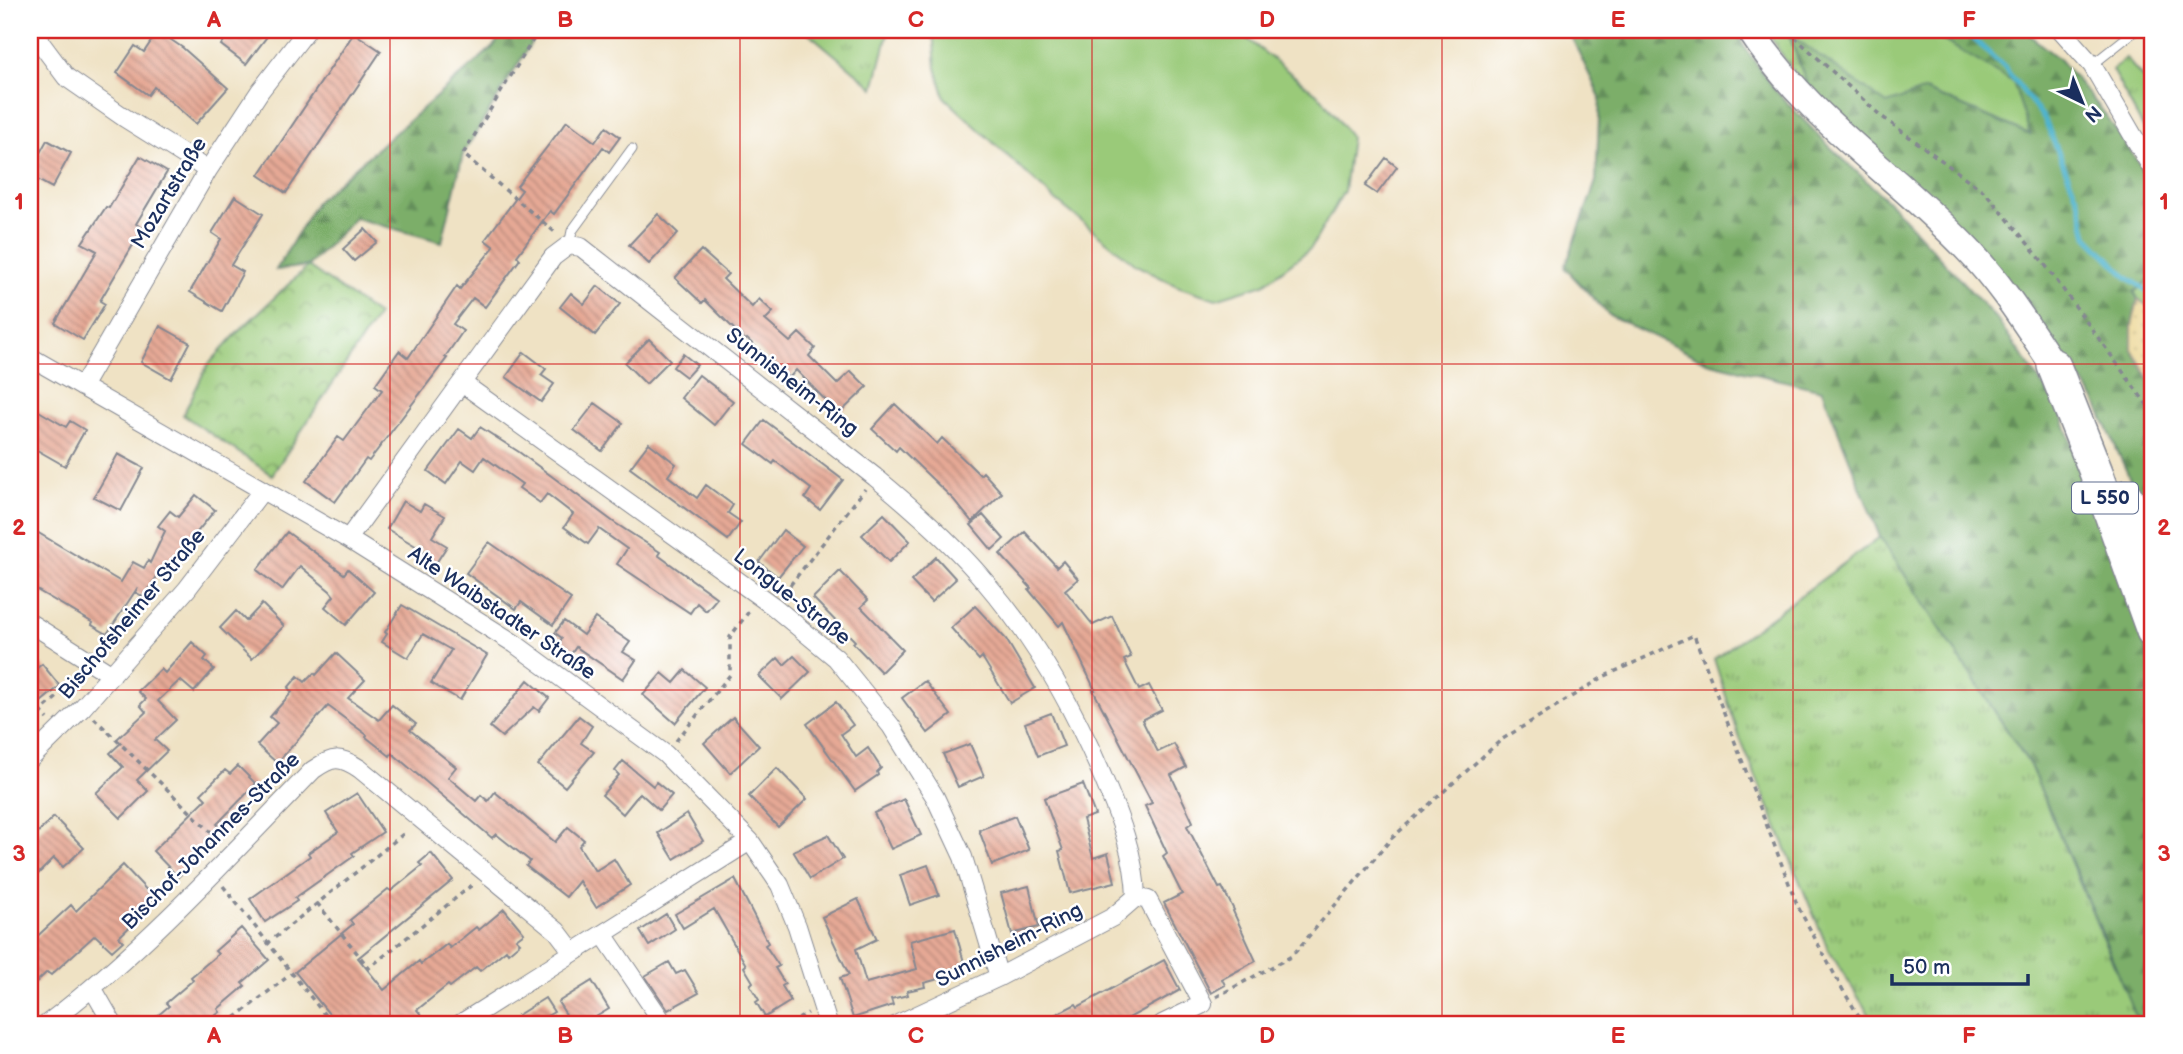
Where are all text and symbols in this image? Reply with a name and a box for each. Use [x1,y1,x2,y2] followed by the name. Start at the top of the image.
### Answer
[206,6,222,34] text: A
[557,6,573,34] text: B
[908,6,924,34] text: C
[1259,6,1275,34] text: D
[1611,6,1626,34] text: E
[1962,6,1976,34] text: F
[2046,66,2116,136] north arrow
[2080,100,2106,127] text: N
[126,133,212,253] street label: Mozartstraße
[14,188,24,216] text: 1
[2159,188,2169,216] text: 1
[721,323,863,441] street label: Sunnisheim-Ring
[2072,482,2138,513] road number: L 550
[12,514,26,542] text: 2
[2157,514,2171,542] text: 2
[53,524,211,704] street label: Bischofsheimer Straße
[403,541,601,685] street label: Alte Waibstadter Straße
[729,544,855,650] street label: Longue-Straße
[117,747,305,935] street label: Bischof-Johannes-Straße
[12,840,26,868] text: 3
[2157,840,2171,868] text: 3
[931,897,1087,993] street label: Sunnisheim-Ring
[1892,942,2029,986] scale bar
[1903,955,1950,980] text: 50 m
[206,1022,222,1050] text: A
[557,1022,573,1050] text: B
[908,1022,924,1050] text: C
[1259,1022,1275,1050] text: D
[1611,1022,1626,1050] text: E
[1962,1022,1976,1050] text: F

